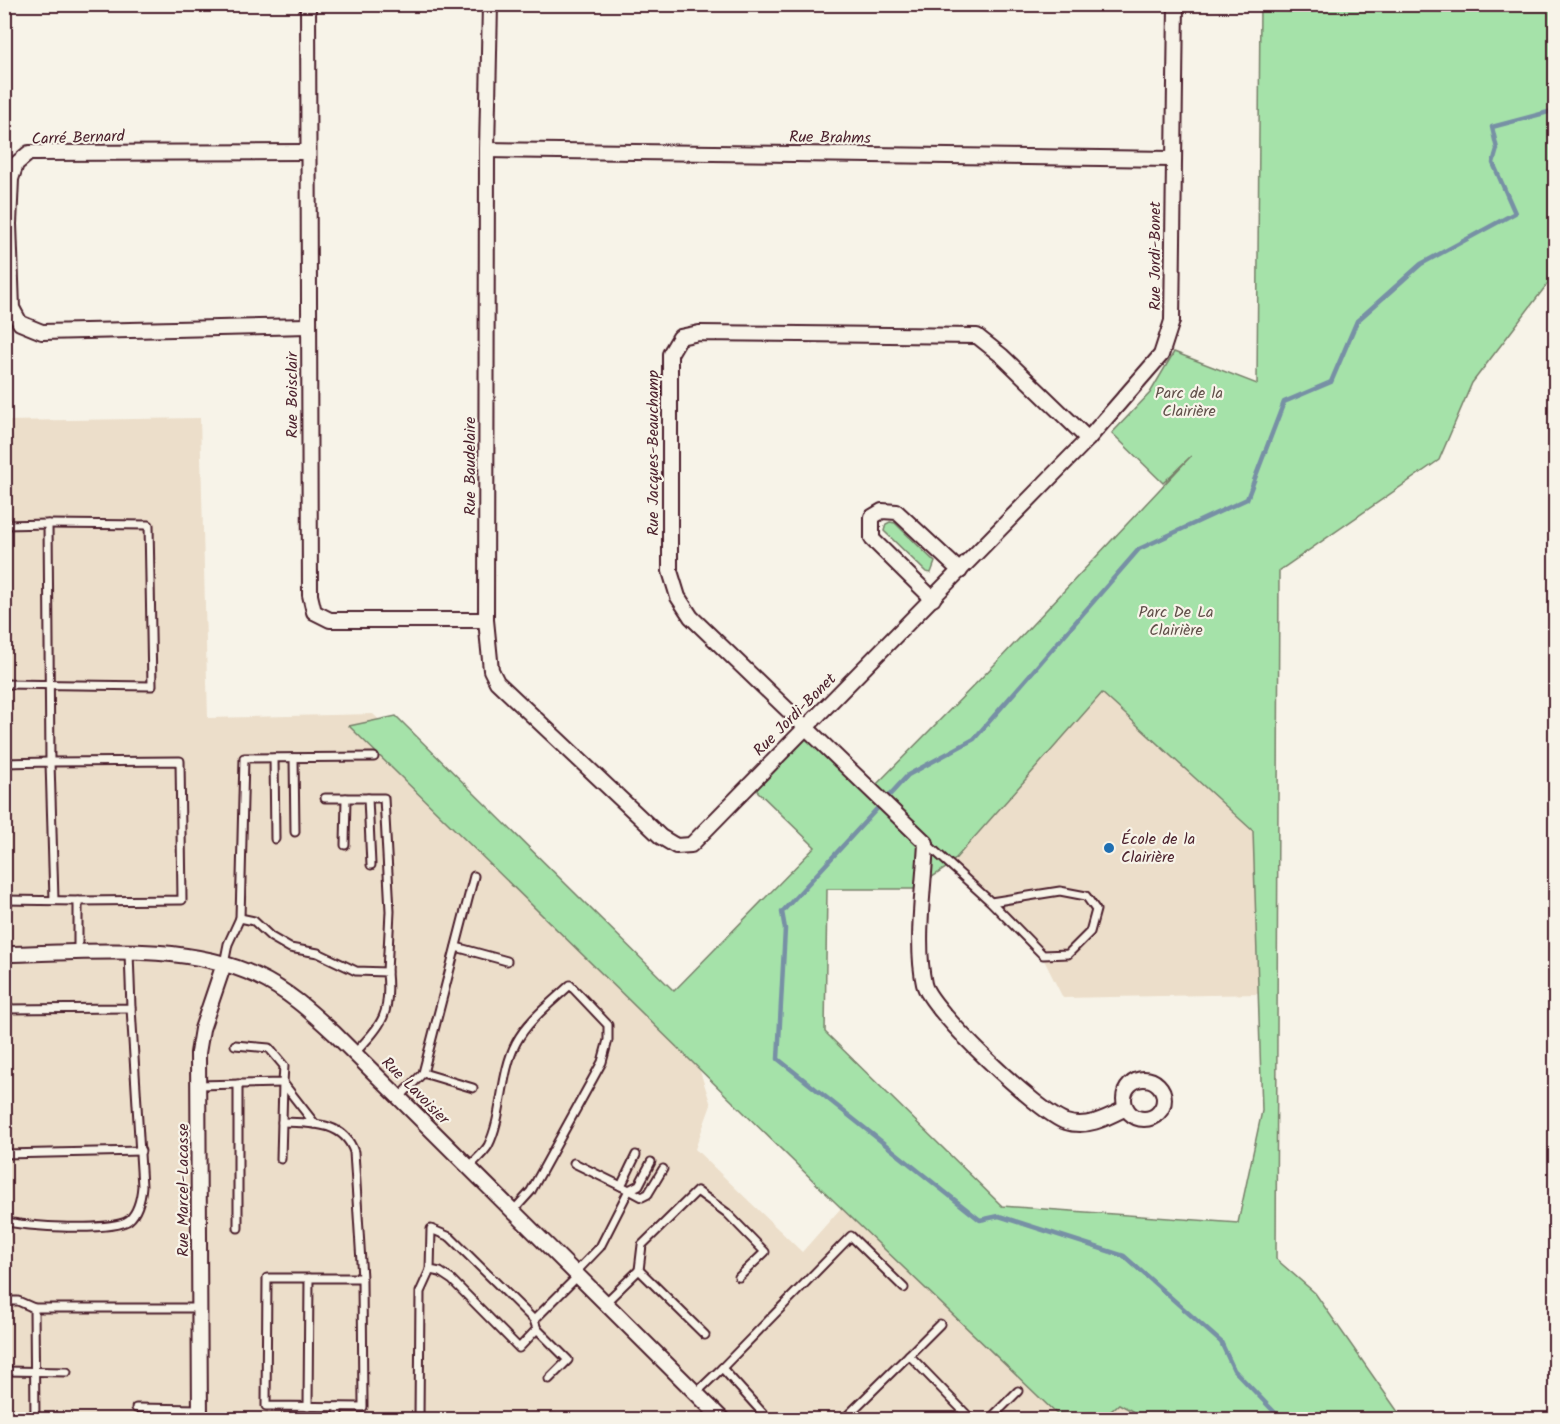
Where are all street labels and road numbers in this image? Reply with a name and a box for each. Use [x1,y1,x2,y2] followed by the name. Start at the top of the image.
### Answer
[31,124,126,152] street label: Carré Bernard
[789,125,871,151] street label: Rue Brahms
[1143,201,1168,311] street label: Rue Jordi-Bonet
[280,350,305,438] street label: Rue Boisclair
[641,370,666,536] street label: Rue Jacques-Beauchamp
[458,417,483,515] street label: Rue Baudelaire
[748,667,843,762] street label: Rue Jordi-Bonet
[375,1051,456,1132] street label: Rue Lavoisier
[171,1123,196,1257] street label: Rue Marcel-Lacasse

